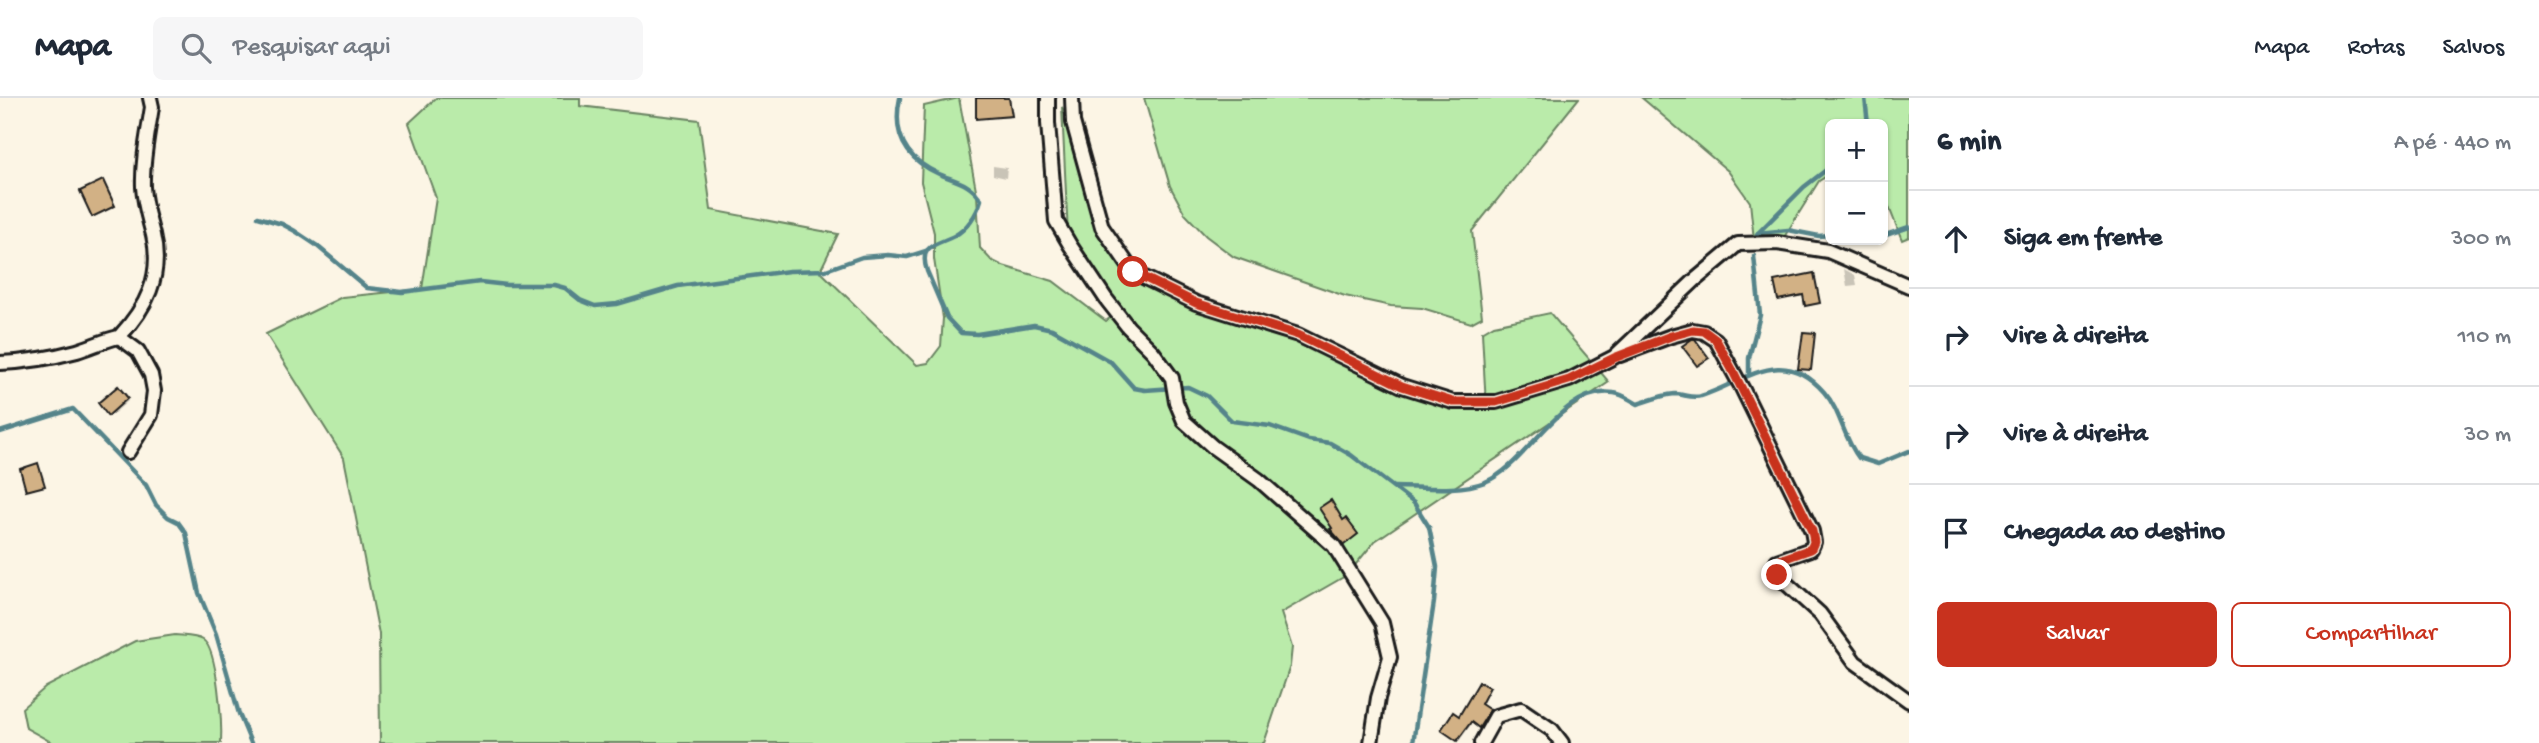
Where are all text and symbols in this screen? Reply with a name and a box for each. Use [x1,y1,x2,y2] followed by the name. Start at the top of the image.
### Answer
[153,17,643,80] search box
[35,29,111,67] text: Mapa
[177,29,215,67] icon: search
[233,33,391,64] text: Pesquisar aqui
[2254,34,2309,63] text: Mapa
[2347,34,2404,63] text: Rotas
[2442,34,2504,63] text: Salvos
[1825,119,1888,245] map controls
[1825,119,1888,182] button: +
[1937,126,2001,161] text: 6 min
[2394,130,2511,157] text: A pé · 440 m
[1825,182,1888,245] button: −
[1937,220,1975,258] icon: ahead
[2004,224,2162,255] text: Siga em frente
[2451,226,2511,253] text: 300 m
[1117,256,1148,287] route start
[1937,318,1975,356] icon: right
[2004,322,2148,353] text: Vire à direita
[2458,324,2511,351] text: 110 m
[1937,416,1975,454] icon: right
[2004,420,2148,451] text: Vire à direita
[2464,422,2511,449] text: 30 m
[1937,514,1975,552] icon: arrive
[2004,518,2225,549] text: Chegada ao destino
[1761,559,1792,590] route end
[1937,602,2217,667] button: Salvar
[2231,602,2511,667] button: Compartilhar

